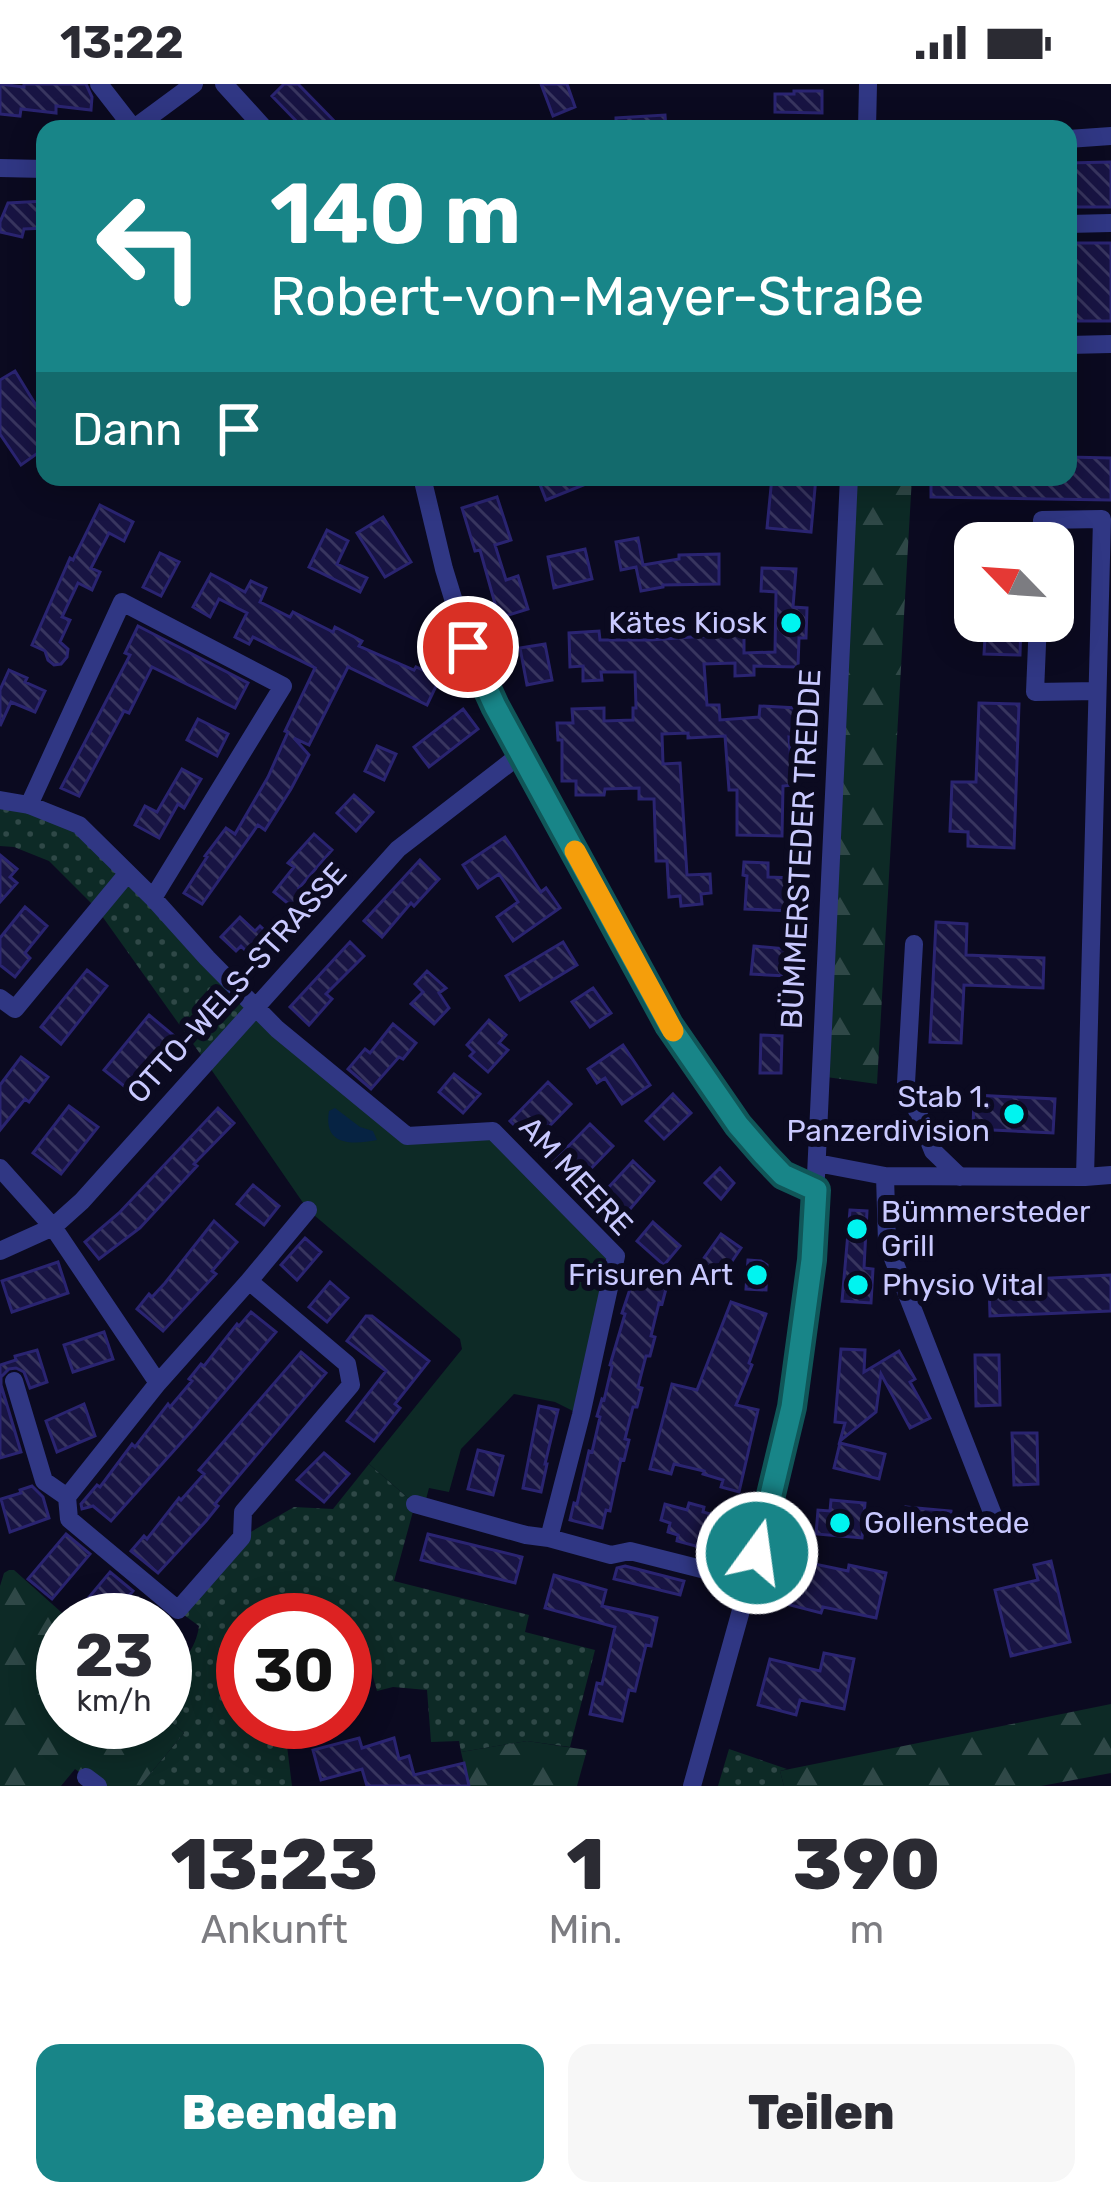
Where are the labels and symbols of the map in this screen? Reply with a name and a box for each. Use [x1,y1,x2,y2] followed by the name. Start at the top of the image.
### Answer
[954,522,1074,642] north arrow
[417,596,519,698] pin
[608,605,768,641] place label: Kätes Kiosk
[778,610,804,636] marker: Kätes Kiosk
[774,668,828,1030] street label: BÜMMERSTEDER TREDDE
[120,856,354,1110] street label: OTTO-WELS-STRASSE
[786,1079,990,1149] place label: Stab 1. Panzerdivision
[1001,1101,1027,1127] marker: Stab 1. Panzerdivision
[512,1109,640,1243] street label: AM MEERE
[881,1194,1091,1264] place label: Bümmersteder Grill
[844,1216,870,1242] marker: Bümmersteder Grill
[568,1257,733,1293] place label: Frisuren Art
[744,1262,770,1288] marker: Frisuren Art
[882,1267,1044,1303] place label: Physio Vital
[845,1272,871,1298] marker: Physio Vital
[694,1490,820,1616] position arrow
[864,1505,1030,1541] place label: Gollenstede
[827,1510,853,1536] marker: Gollenstede
[216,1593,372,1749] speed limit sign: 30

